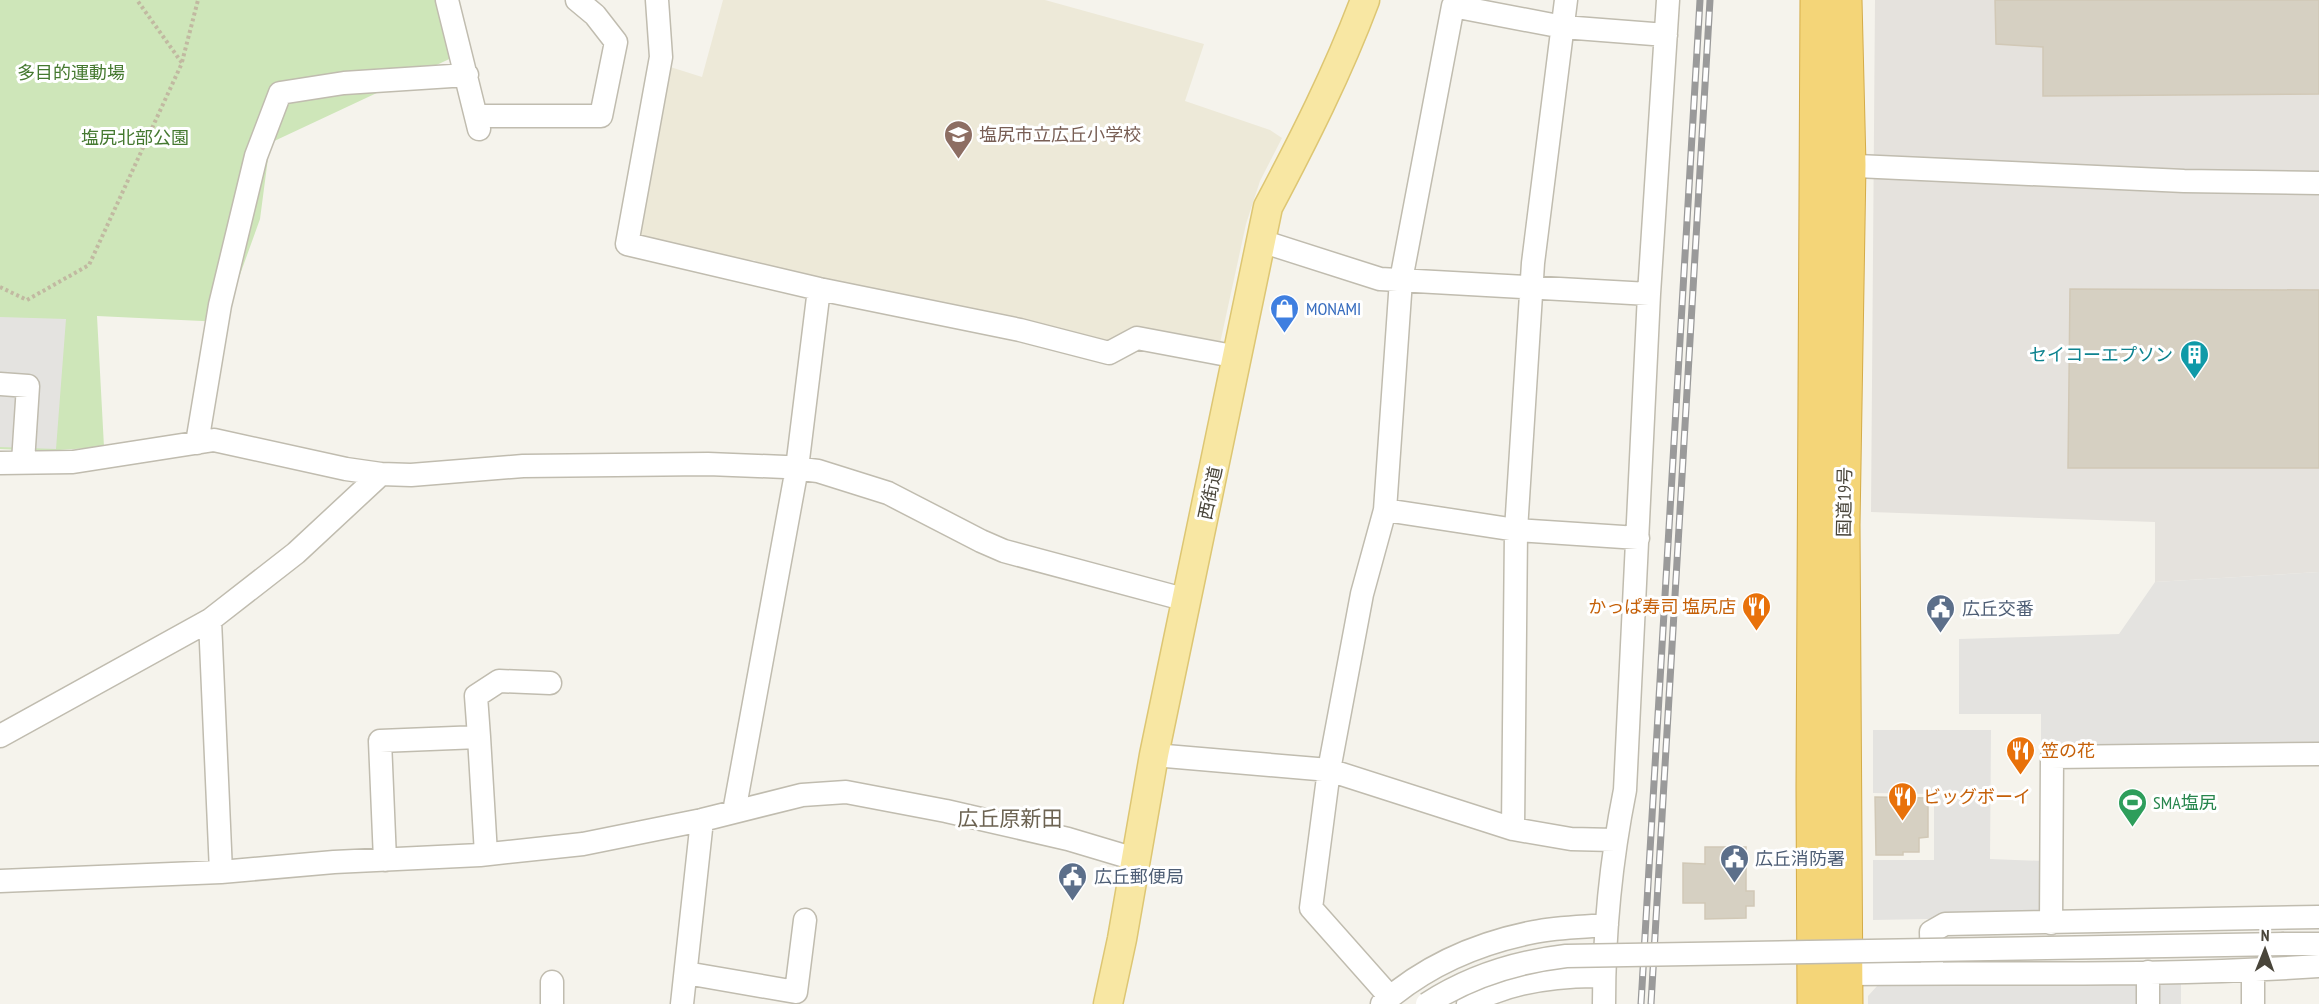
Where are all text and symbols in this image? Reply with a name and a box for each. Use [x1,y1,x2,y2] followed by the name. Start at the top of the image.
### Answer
[17,61,125,84] park label: 多目的運動場
[942,118,974,160] school or university icon: 塩尻市立広丘小学校
[979,123,1141,146] place label: 塩尻市立広丘小学校
[81,126,189,149] park label: 塩尻北部公園
[1269,292,1301,334] shop icon: MONAMI
[1306,297,1361,320] place label: MONAMI
[2178,338,2210,380] building icon: セイコーエプソン
[2029,343,2173,366] place label: セイコーエプソン
[1193,464,1227,522] street label: 西街道
[1832,467,1856,537] street label: 国道19号
[1741,590,1773,632] restaurant icon: かっぱ寿司 塩尻店
[1925,592,1957,634] public building icon: 広丘交番
[1588,595,1736,618] place label: かっぱ寿司 塩尻店
[1962,597,2034,620] place label: 広丘交番
[2004,734,2036,776] restaurant icon: 笠の花
[2041,739,2095,762] place label: 笠の花
[1886,780,1918,822] restaurant icon: ビッグボーイ
[1923,785,2031,808] place label: ビッグボーイ
[2116,786,2148,828] sports icon: SMA塩尻
[2153,791,2217,814] place label: SMA塩尻
[958,805,1063,832] district label: 広丘原新田
[1718,842,1750,884] public building icon: 広丘消防署
[1755,847,1845,870] place label: 広丘消防署
[1057,860,1089,902] public building icon: 広丘郵便局
[1094,865,1184,888] place label: 広丘郵便局
[2235,920,2295,980] north arrow
[2261,925,2270,945] text: N

